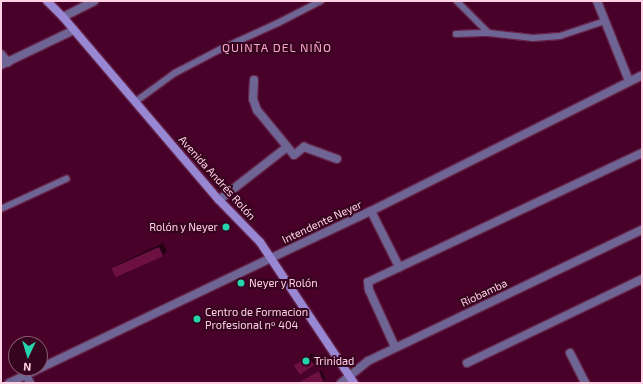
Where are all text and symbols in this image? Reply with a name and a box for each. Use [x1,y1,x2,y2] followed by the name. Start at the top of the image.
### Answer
[222,41,332,55] district label: QUINTA DEL NIÑO
[176,133,258,223] street label: Avenida Andrés Rolón
[280,198,364,246] street label: Intendente Neyer
[149,220,218,234] place label: Rolón y Neyer
[221,222,231,232] marker: Rolón y Neyer
[249,276,318,290] place label: Neyer y Rolón
[459,276,509,310] street label: Riobamba
[236,278,246,288] marker: Neyer y Rolón
[205,306,308,332] place label: Centro de Formacion Profesional nº 404
[192,314,202,324] marker: Centro de Formacion Profesional nº 404
[8,336,48,376] north arrow
[314,354,354,368] place label: Trinidad
[301,356,311,366] marker: Trinidad
[23,361,32,374] text: N

